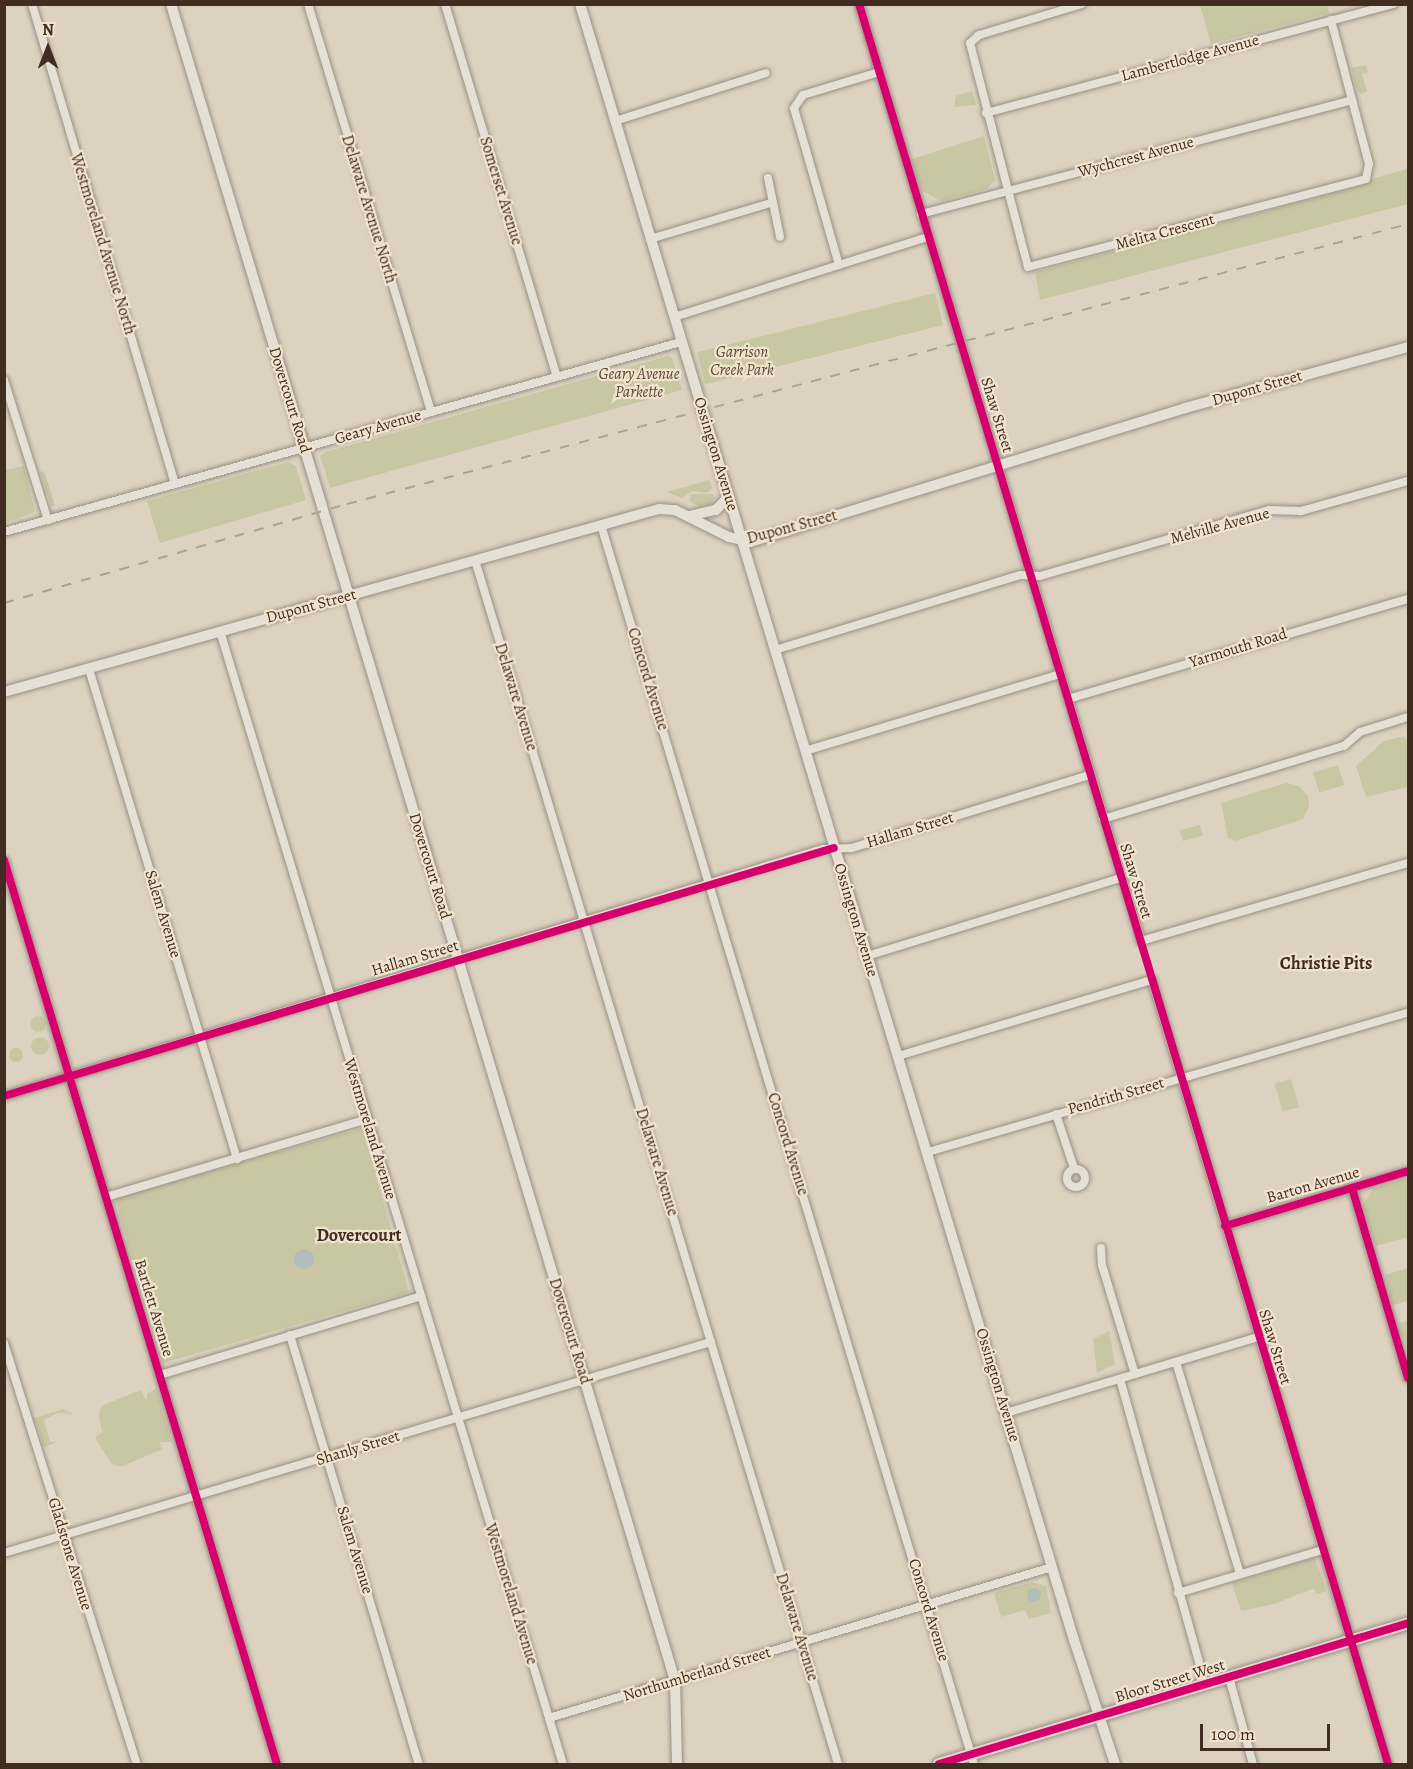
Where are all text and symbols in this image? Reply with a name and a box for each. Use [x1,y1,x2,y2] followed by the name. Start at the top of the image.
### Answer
[18,18,78,78] north arrow
[42,19,54,41] text: N
[1119,30,1261,86] street label: Lambertlodge Avenue
[337,132,401,286] street label: Delaware Avenue North
[1076,132,1196,182] street label: Wychcrest Avenue
[475,134,527,248] street label: Somerset Avenue
[66,151,140,337] street label: Westmoreland Avenue North
[1113,210,1217,254] street label: Melita Crescent
[710,342,774,380] park label: Garrison Creek Park
[265,345,315,455] street label: Dovercourt Road
[599,364,679,402] park label: Geary Avenue Parkette
[1210,366,1304,410] street label: Dupont Street
[976,375,1018,455] street label: Shaw Street
[690,395,742,513] street label: Ossington Avenue
[332,405,424,449] street label: Geary Avenue
[1168,504,1272,548] street label: Melville Avenue
[745,506,839,548] street label: Dupont Street
[264,585,358,627] street label: Dupont Street
[1187,624,1289,672] street label: Yarmouth Road
[623,625,673,733] street label: Concord Avenue
[490,641,542,753] street label: Delaware Avenue
[864,808,956,852] street label: Hallam Street
[405,811,455,921] street label: Dovercourt Road
[1115,841,1157,921] street label: Shaw Street
[830,861,882,979] street label: Ossington Avenue
[141,868,185,960] street label: Salem Avenue
[369,936,461,980] street label: Hallam Street
[1280,952,1372,974] district label: Christie Pits
[339,1056,401,1202] street label: Westmoreland Avenue
[1065,1073,1167,1119] street label: Pendrith Street
[763,1090,813,1198] street label: Concord Avenue
[631,1106,683,1218] street label: Delaware Avenue
[1264,1163,1362,1207] street label: Barton Avenue
[316,1224,402,1246] district label: Dovercourt
[130,1257,178,1359] street label: Bartlett Avenue
[545,1276,595,1386] street label: Dovercourt Road
[1254,1307,1296,1387] street label: Shaw Street
[972,1326,1024,1444] street label: Ossington Avenue
[314,1426,402,1470] street label: Shanly Street
[44,1495,96,1613] street label: Gladstone Avenue
[333,1504,377,1596] street label: Salem Avenue
[480,1521,542,1667] street label: Westmoreland Avenue
[904,1556,954,1664] street label: Concord Avenue
[771,1571,823,1683] street label: Delaware Avenue
[621,1642,773,1706] street label: Northumberland Street
[1113,1655,1227,1707] street label: Bloor Street West
[1203,1712,1334,1750] scale bar
[1211,1722,1255,1746] text: 100 m

